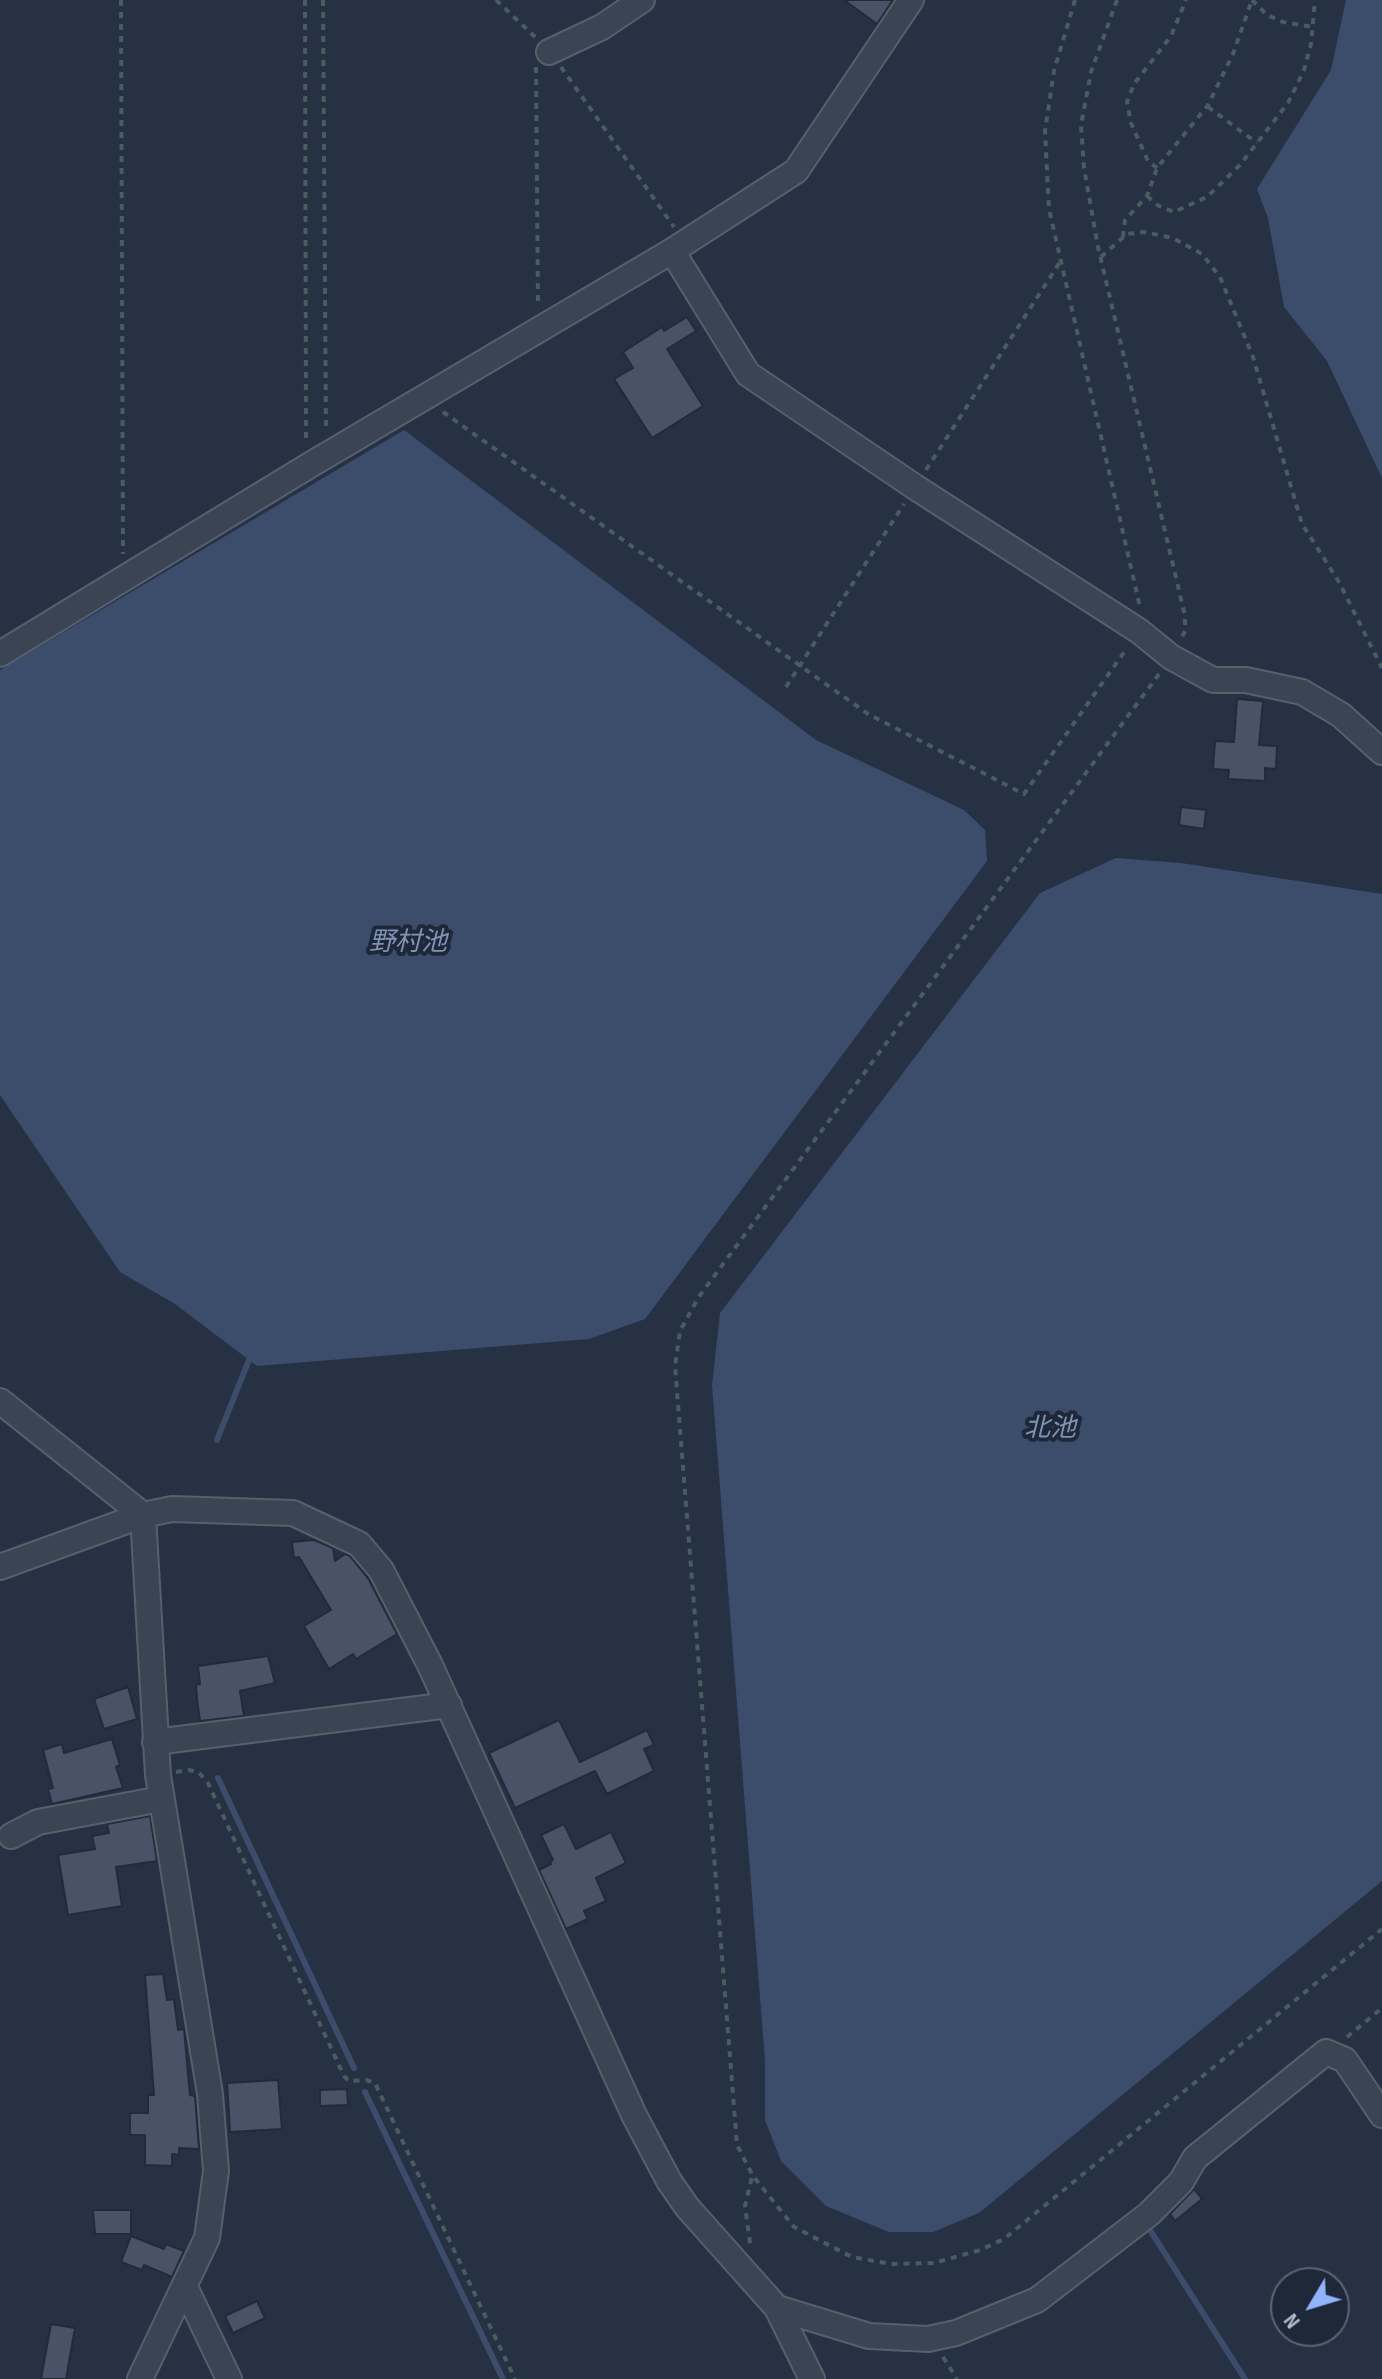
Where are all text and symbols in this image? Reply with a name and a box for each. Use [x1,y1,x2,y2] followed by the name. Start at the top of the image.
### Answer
[369,927,447,959] water label: 野村池
[1024,1413,1076,1445] water label: 北池
[1270,2267,1350,2347] north arrow
[1278,2308,1307,2334] text: N

